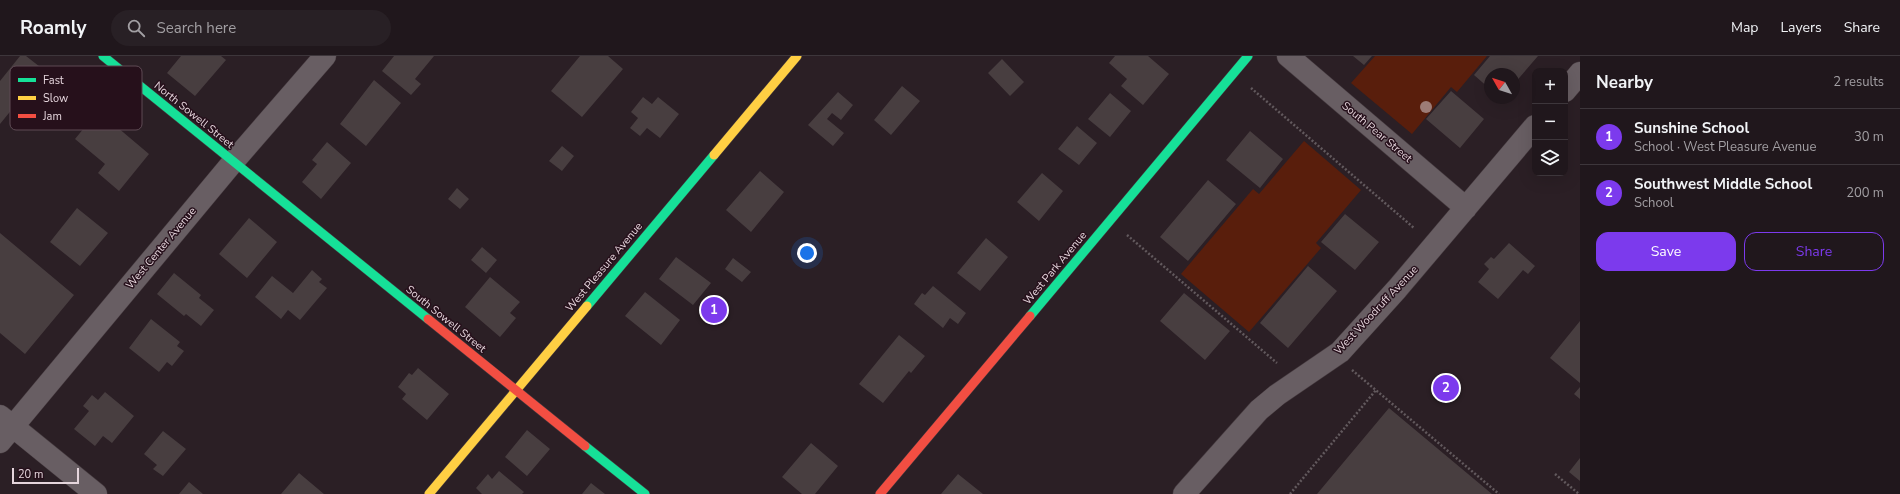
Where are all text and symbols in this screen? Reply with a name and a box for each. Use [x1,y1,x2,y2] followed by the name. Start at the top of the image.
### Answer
[111,10,391,46] search box
[20,15,87,41] text: Roamly
[125,17,147,39] icon: search
[157,18,236,38] text: Search here
[1731,18,1758,37] text: Map
[1780,18,1822,37] text: Layers
[1844,18,1880,37] text: Share
[10,66,142,130] legend
[1484,68,1520,104] north arrow
[1532,68,1568,176] map controls
[1532,68,1568,104] button: +
[1596,71,1653,94] text: Nearby
[43,73,64,88] text: Fast
[1833,73,1884,91] text: 2 results
[151,78,237,152] street label: North Sowell Street
[43,91,68,106] text: Slow
[1339,98,1415,166] street label: South Pear Street
[1532,104,1568,140] button: −
[42,109,62,124] text: Jam
[1634,118,1749,138] text: Sunshine School
[1605,128,1613,146] text: 1
[1854,128,1884,146] text: 30 m
[1634,138,1816,156] text: School · West Pleasure Avenue
[1532,140,1568,176] button: layers
[1634,174,1812,194] text: Southwest Middle School
[1605,184,1613,202] text: 2
[1846,184,1884,202] text: 200 m
[1634,194,1674,212] text: School
[122,204,200,292] street label: West Center Avenue
[562,219,646,315] street label: West Pleasure Avenue
[1020,228,1090,308] street label: West Park Avenue
[1596,232,1736,271] button: Save
[1744,232,1884,271] button: Share
[797,243,817,263] your location
[1331,262,1421,358] street label: West Woodruff Avenue
[403,282,489,356] street label: South Sowell Street
[701,295,727,325] pin: 1
[1433,373,1459,403] pin: 2
[12,466,79,485] scale bar
[18,467,43,482] text: 20 m

